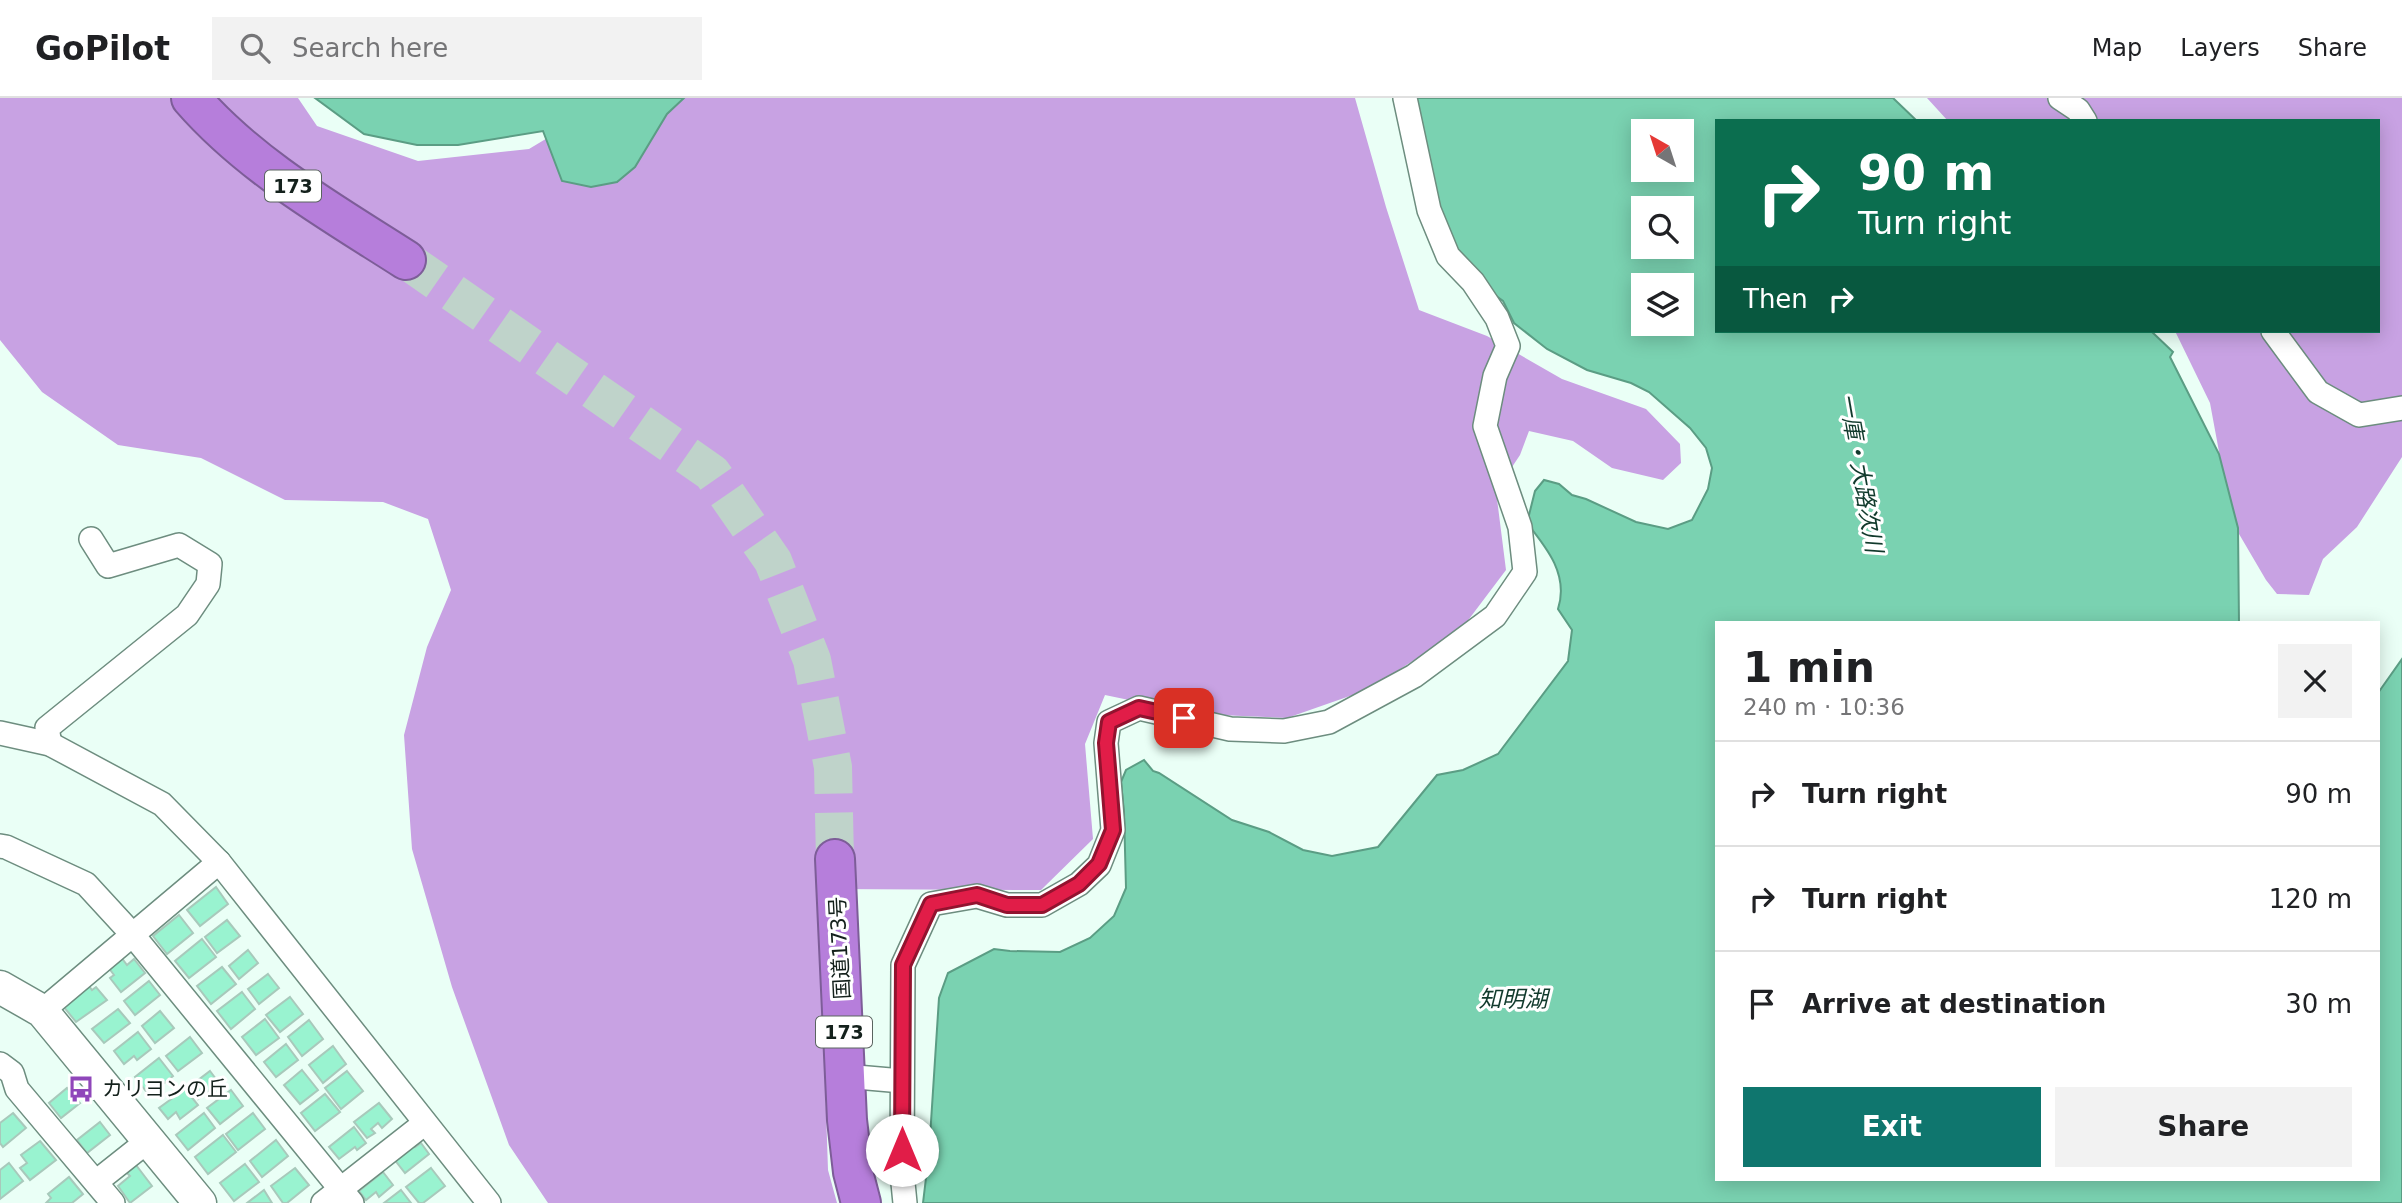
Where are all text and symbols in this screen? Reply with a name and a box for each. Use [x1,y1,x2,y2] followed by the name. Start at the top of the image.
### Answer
[212,17,702,80] search box
[35,29,170,68] text: GoPilot
[236,29,274,67] icon: search
[292,33,448,63] text: Search here
[2092,34,2142,62] text: Map
[2180,34,2260,62] text: Layers
[2298,34,2367,62] text: Share
[1631,119,1694,182] north arrow
[1631,119,1694,336] map controls
[1858,145,1994,202] text: 90 m
[1743,147,1834,238] icon: right
[265,170,321,202] road number: 173
[1631,196,1694,259] button: search
[1858,204,2011,242] text: Turn right
[1631,273,1694,336] button: layers
[1822,280,1860,318] icon: right
[1743,284,1808,314] text: Then
[1834,391,1888,557] water label: 一庫・大路次川
[1743,643,1875,692] text: 1 min
[2278,644,2352,718] button: close
[1154,688,1214,748] pin
[1743,694,1905,720] text: 240 m · 10:36
[1165,699,1203,737] icon: arrive
[1743,775,1781,813] icon: right
[1802,779,1947,809] text: Turn right
[2285,779,2352,809] text: 90 m
[1743,880,1781,918] icon: right
[1802,884,1947,914] text: Turn right
[2269,884,2352,914] text: 120 m
[825,896,855,1000] street label: 国道173号
[1743,985,1781,1023] icon: arrive
[1479,986,1551,1012] water label: 知明湖
[1802,989,2106,1019] text: Arrive at destination
[2285,989,2352,1019] text: 30 m
[816,1016,872,1048] road number: 173
[66,1074,96,1104] bus stop icon: カリヨンの丘
[102,1077,228,1101] place label: カリヨンの丘
[1743,1087,2041,1167] button: Exit
[2055,1087,2352,1167] button: Share
[865,1113,939,1187] position arrow

